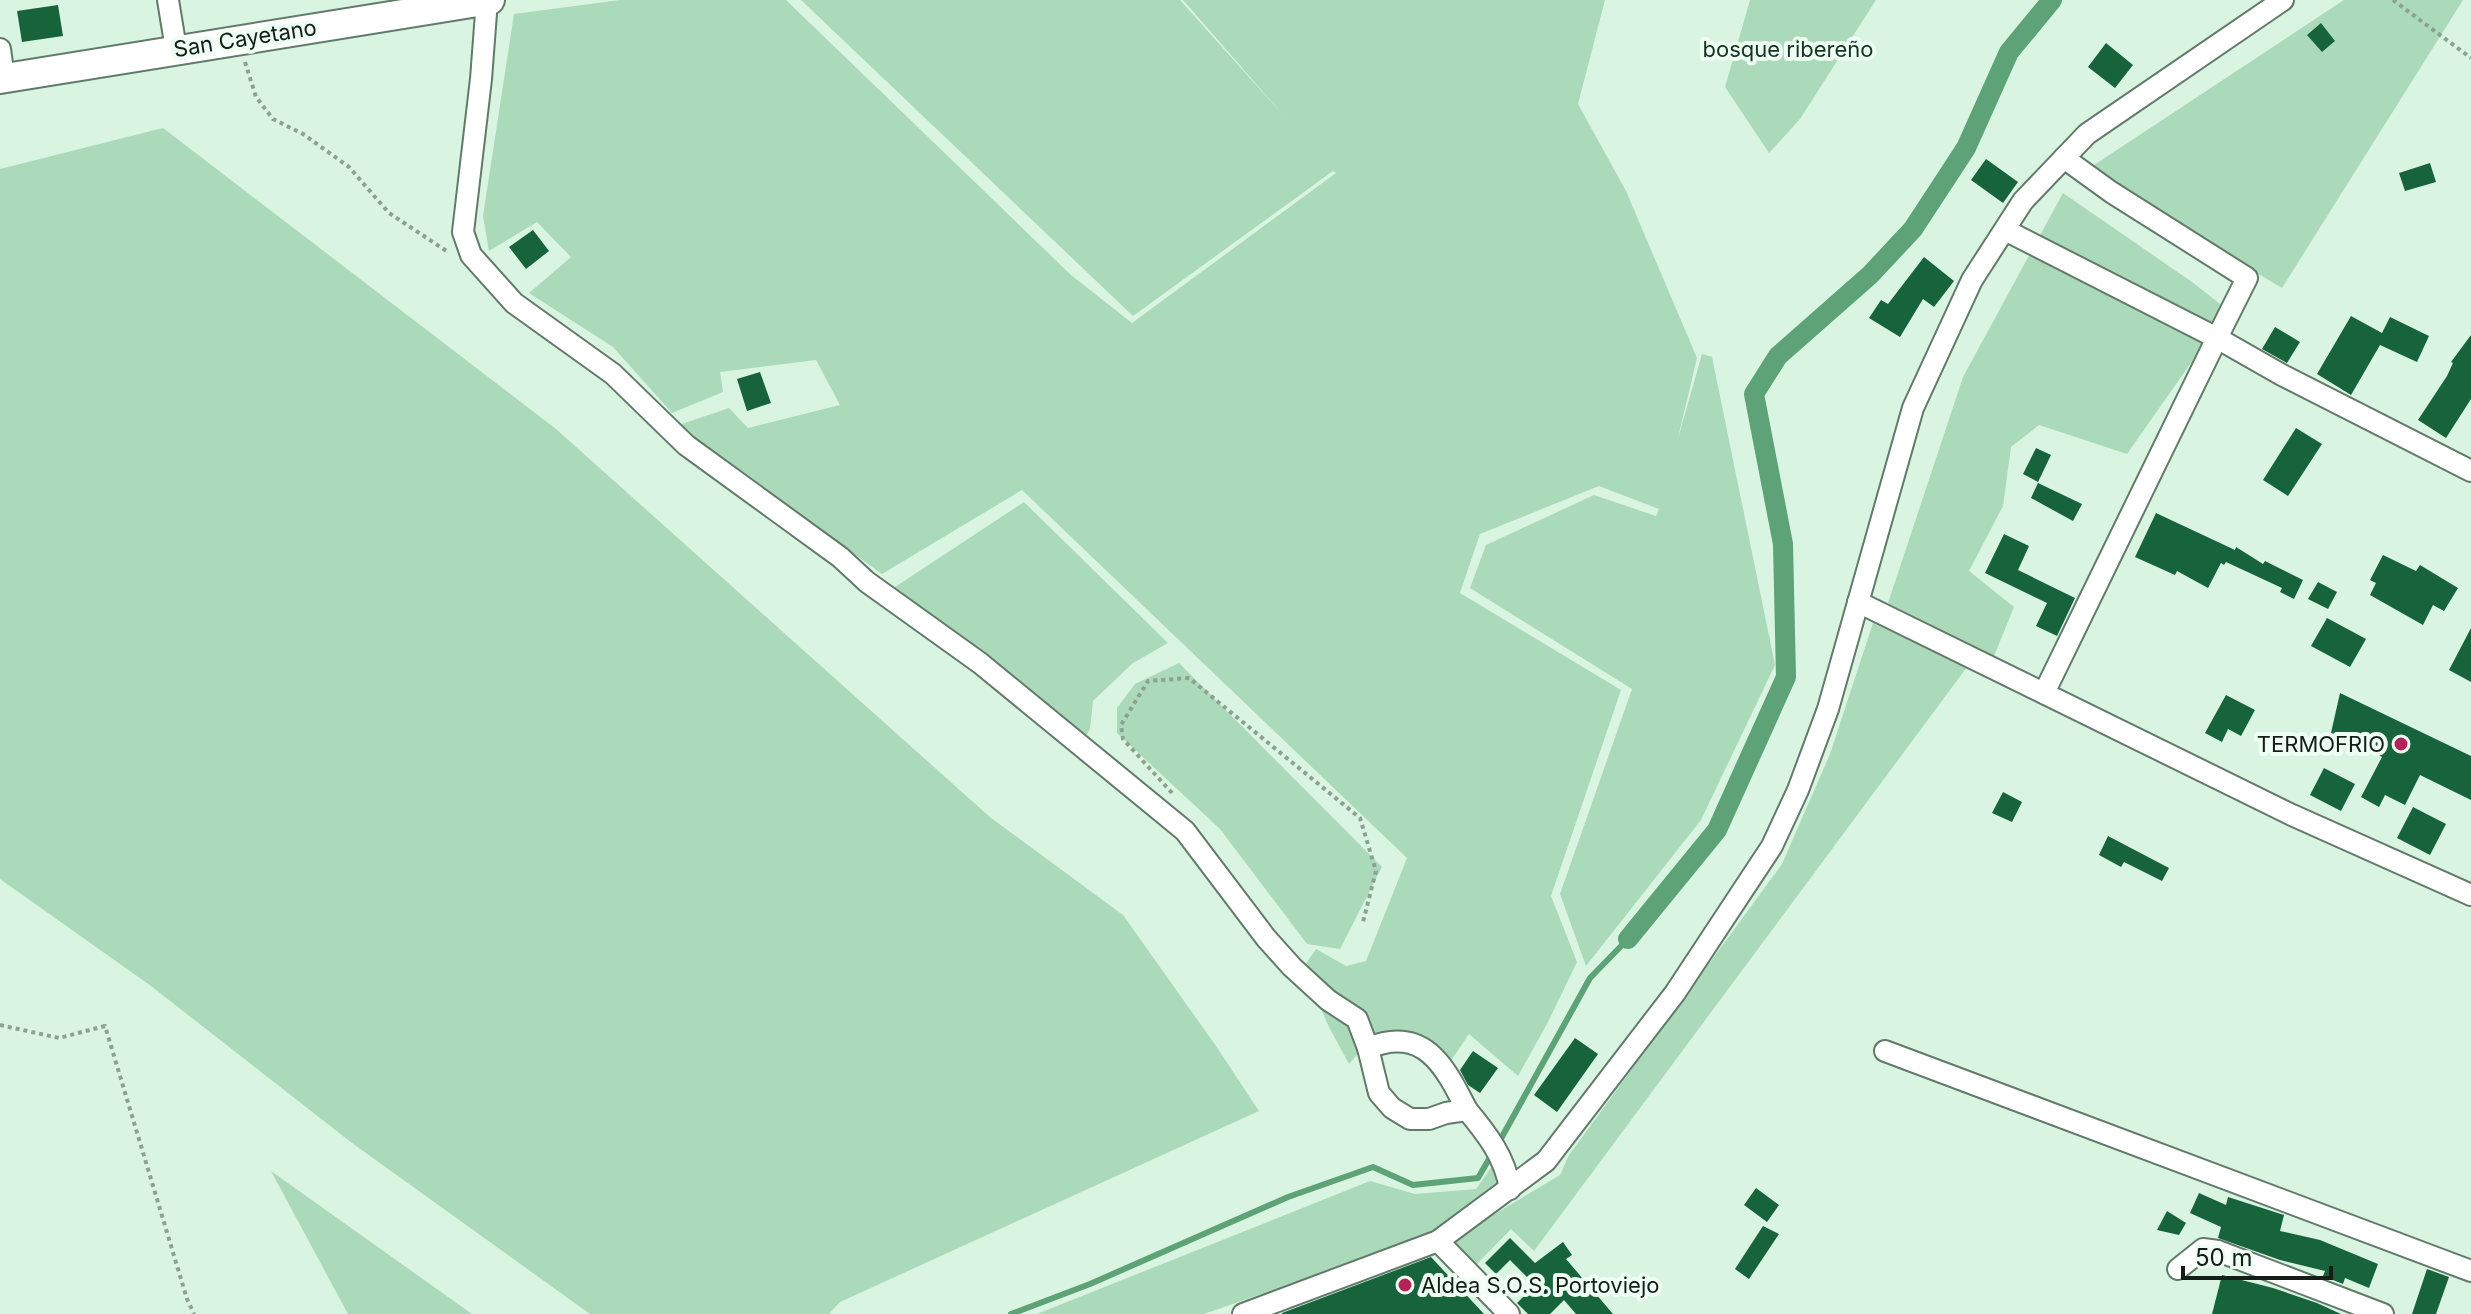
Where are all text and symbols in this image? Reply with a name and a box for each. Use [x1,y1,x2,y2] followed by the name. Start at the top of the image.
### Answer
[172,14,318,62] street label: San Cayetano
[1703,36,1873,62] park label: bosque ribereño
[2257,731,2385,757] place label: TERMOFRIO
[2392,735,2410,753] marker: TERMOFRIO
[2183,1230,2331,1280] scale bar
[2195,1243,2253,1272] text: 50 m
[1421,1272,1659,1298] place label: Aldea S.O.S. Portoviejo
[1396,1276,1414,1294] marker: Aldea S.O.S. Portoviejo

